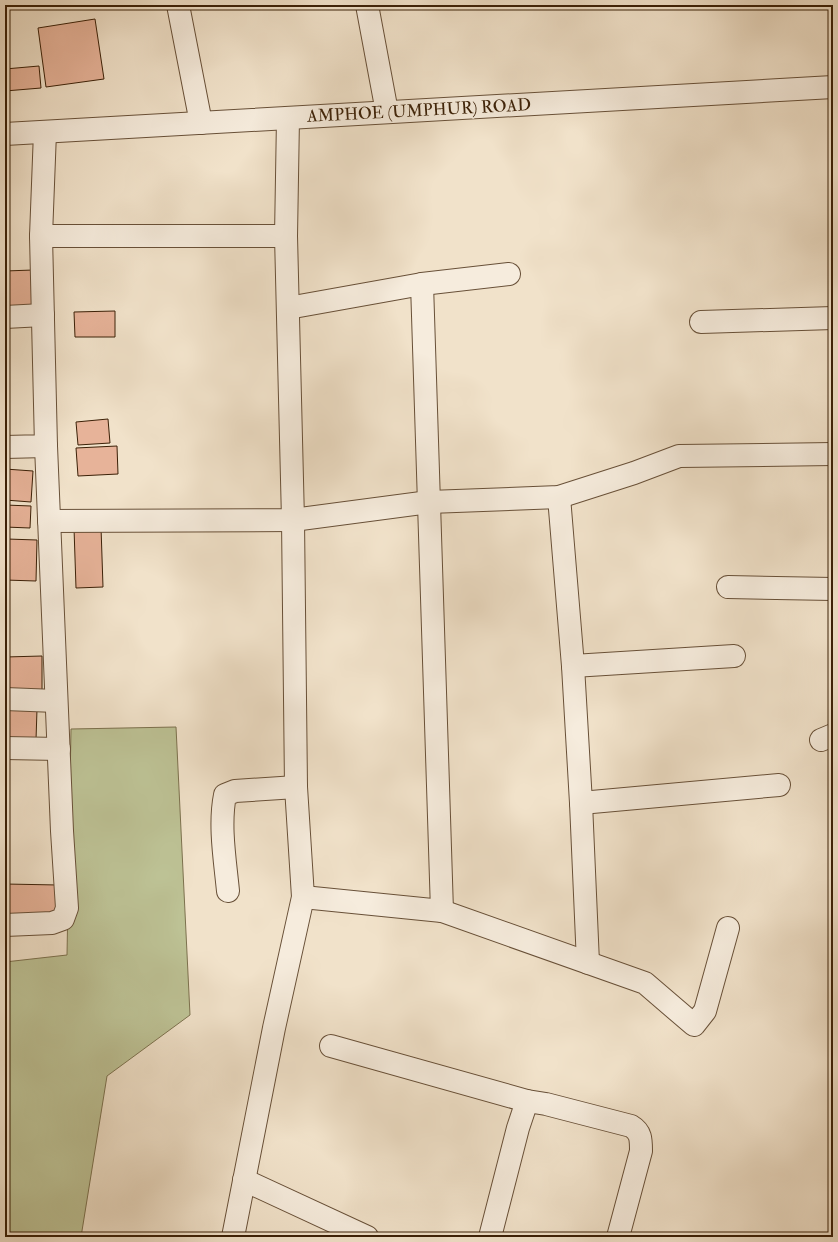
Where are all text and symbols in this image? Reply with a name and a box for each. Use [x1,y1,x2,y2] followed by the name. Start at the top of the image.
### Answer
[305,94,532,127] street label: AMPHOE (UMPHUR) ROAD

